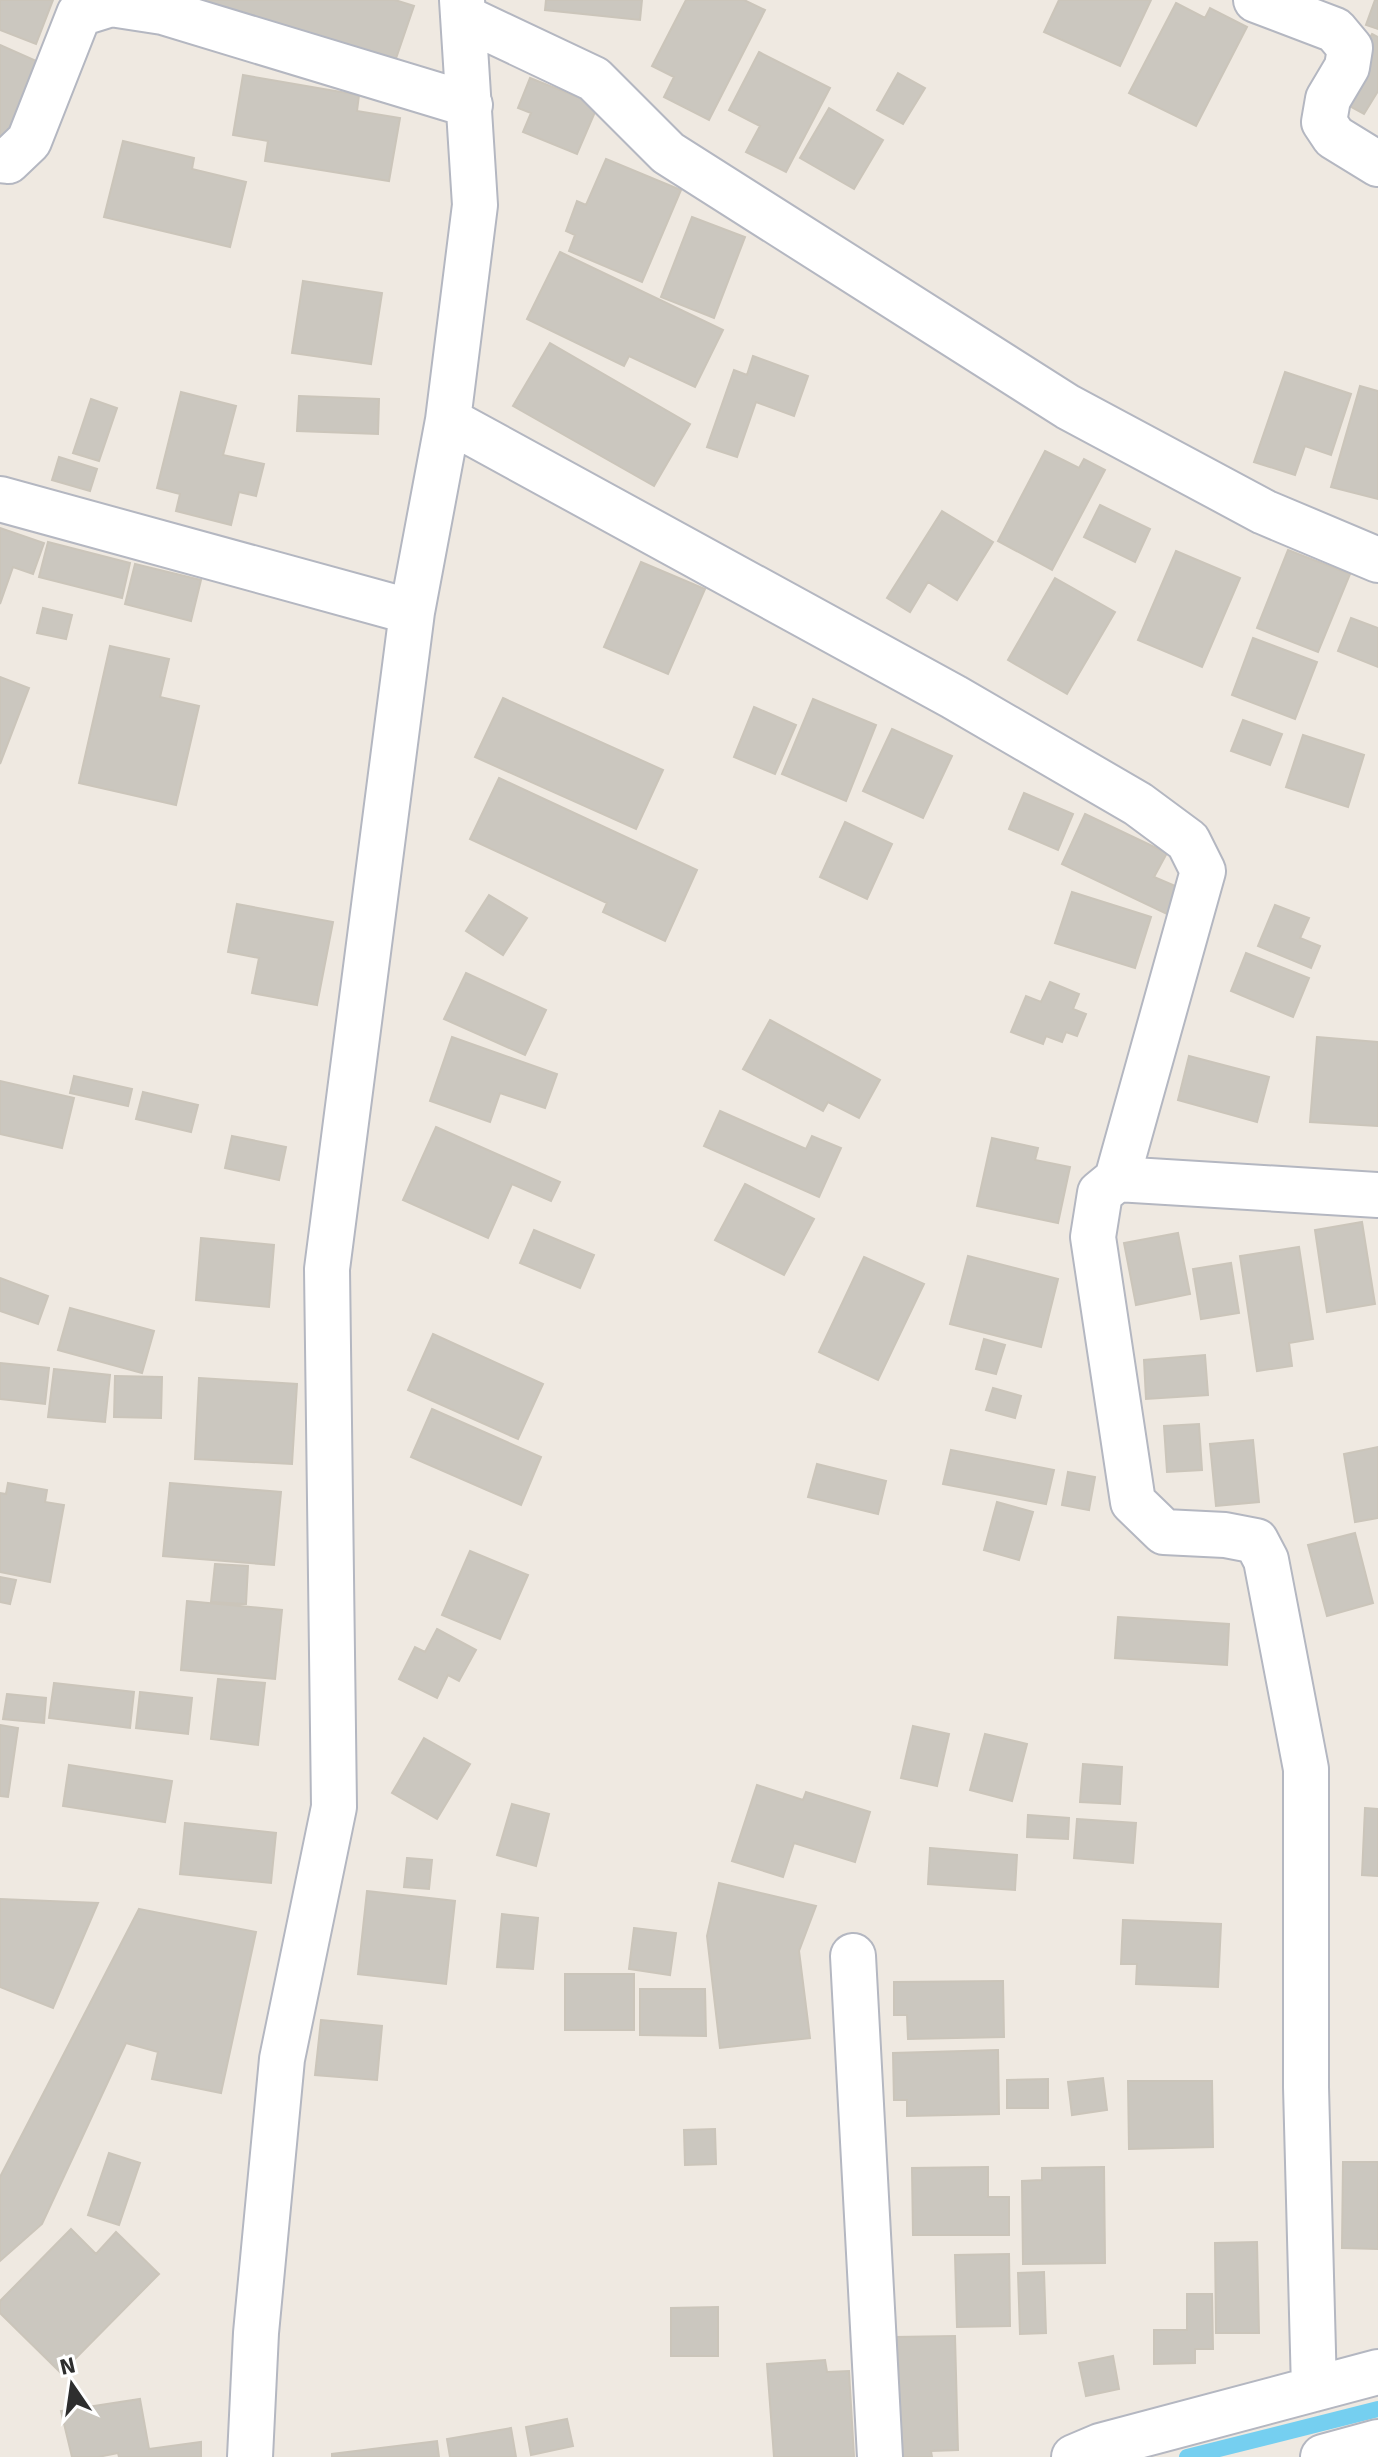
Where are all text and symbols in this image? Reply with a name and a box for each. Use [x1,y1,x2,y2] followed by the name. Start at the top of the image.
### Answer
[32,2345,112,2425] north arrow
[57,2351,78,2381] text: N

